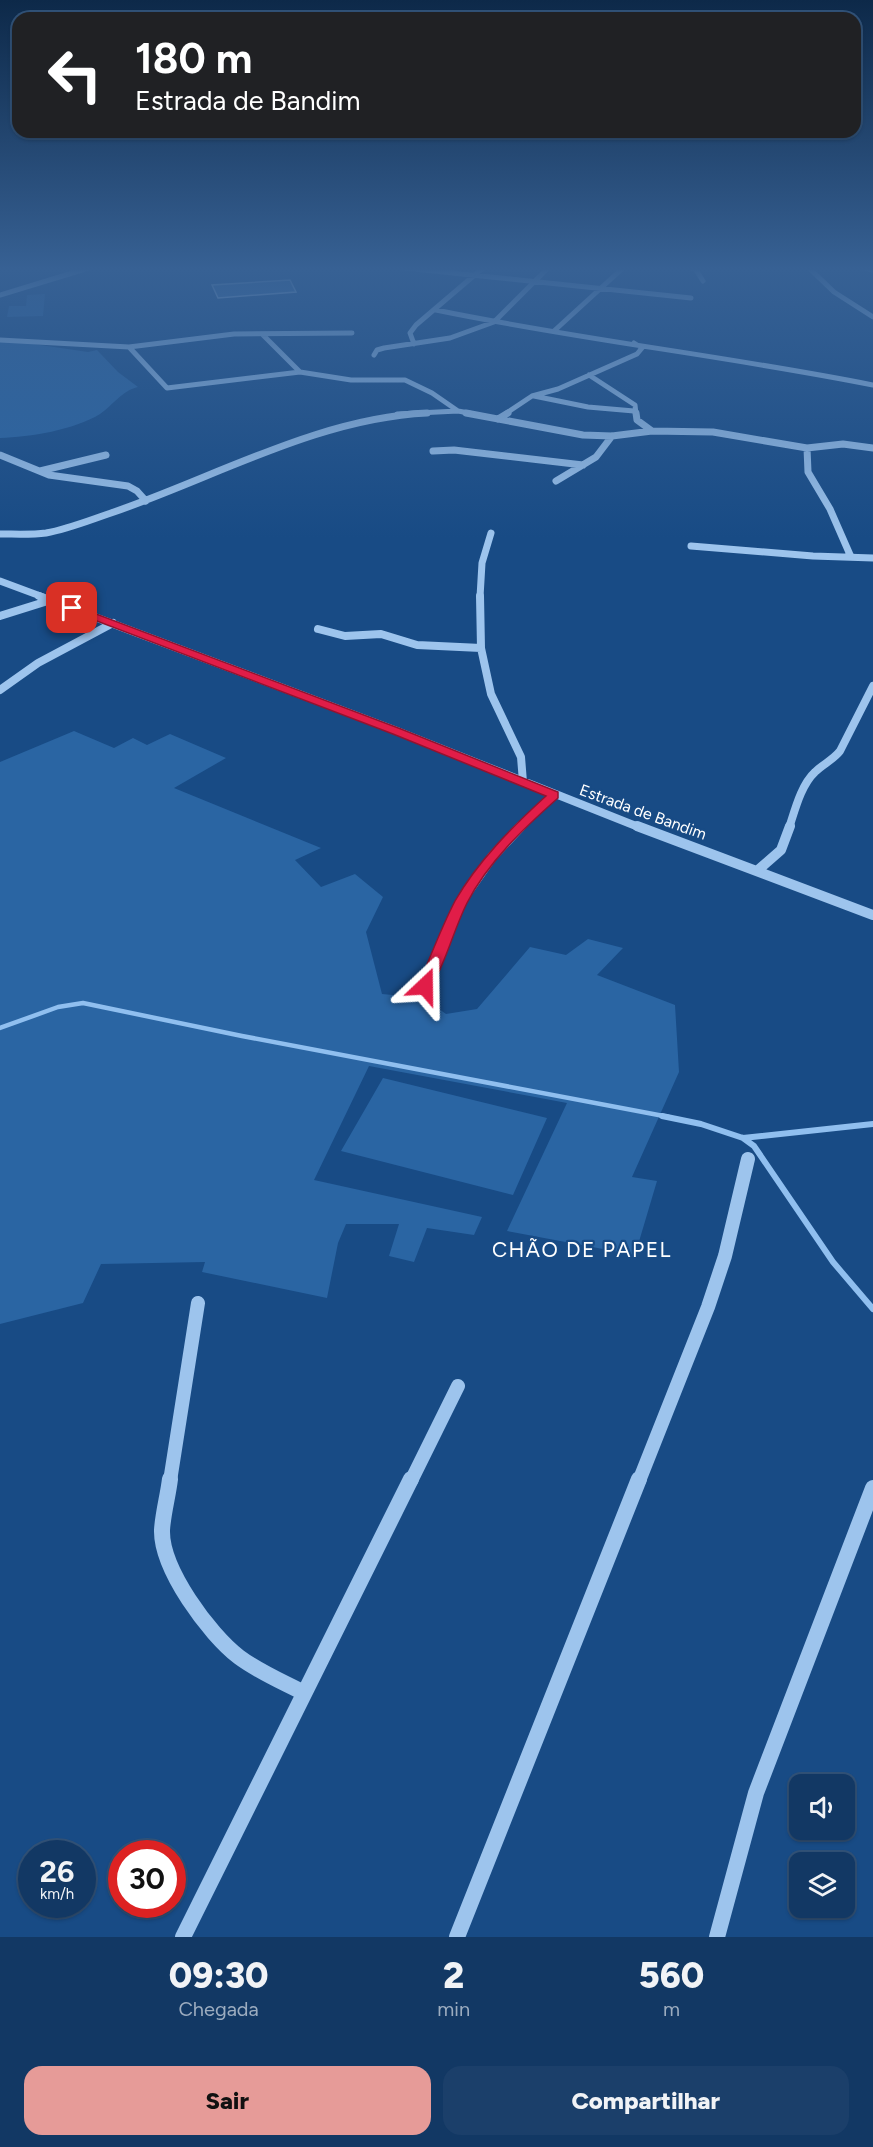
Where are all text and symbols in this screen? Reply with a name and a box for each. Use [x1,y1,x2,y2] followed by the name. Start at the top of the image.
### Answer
[135,33,252,84] text: 180 m
[36,36,114,114] icon: left
[135,84,361,117] text: Estrada de Bandim
[46,582,97,633] pin
[55,591,88,624] icon: arrive
[577,780,709,844] street label: Estrada de Bandim
[393,954,457,1018] position arrow
[492,1237,672,1262] district label: CHÃO DE PAPEL
[789,1774,855,1918] map controls
[789,1774,855,1840] button: sound
[108,1840,186,1918] speed limit sign: 30
[789,1852,855,1918] button: layers
[40,1853,74,1890] text: 26
[40,1885,74,1903] text: km/h
[169,1954,269,1997] text: 09:30
[443,1954,464,1997] text: 2
[639,1954,704,1997] text: 560
[178,1997,259,2021] text: Chegada
[437,1997,470,2021] text: min
[663,1997,680,2021] text: m
[24,2066,431,2135] button: Sair
[443,2066,849,2135] button: Compartilhar

